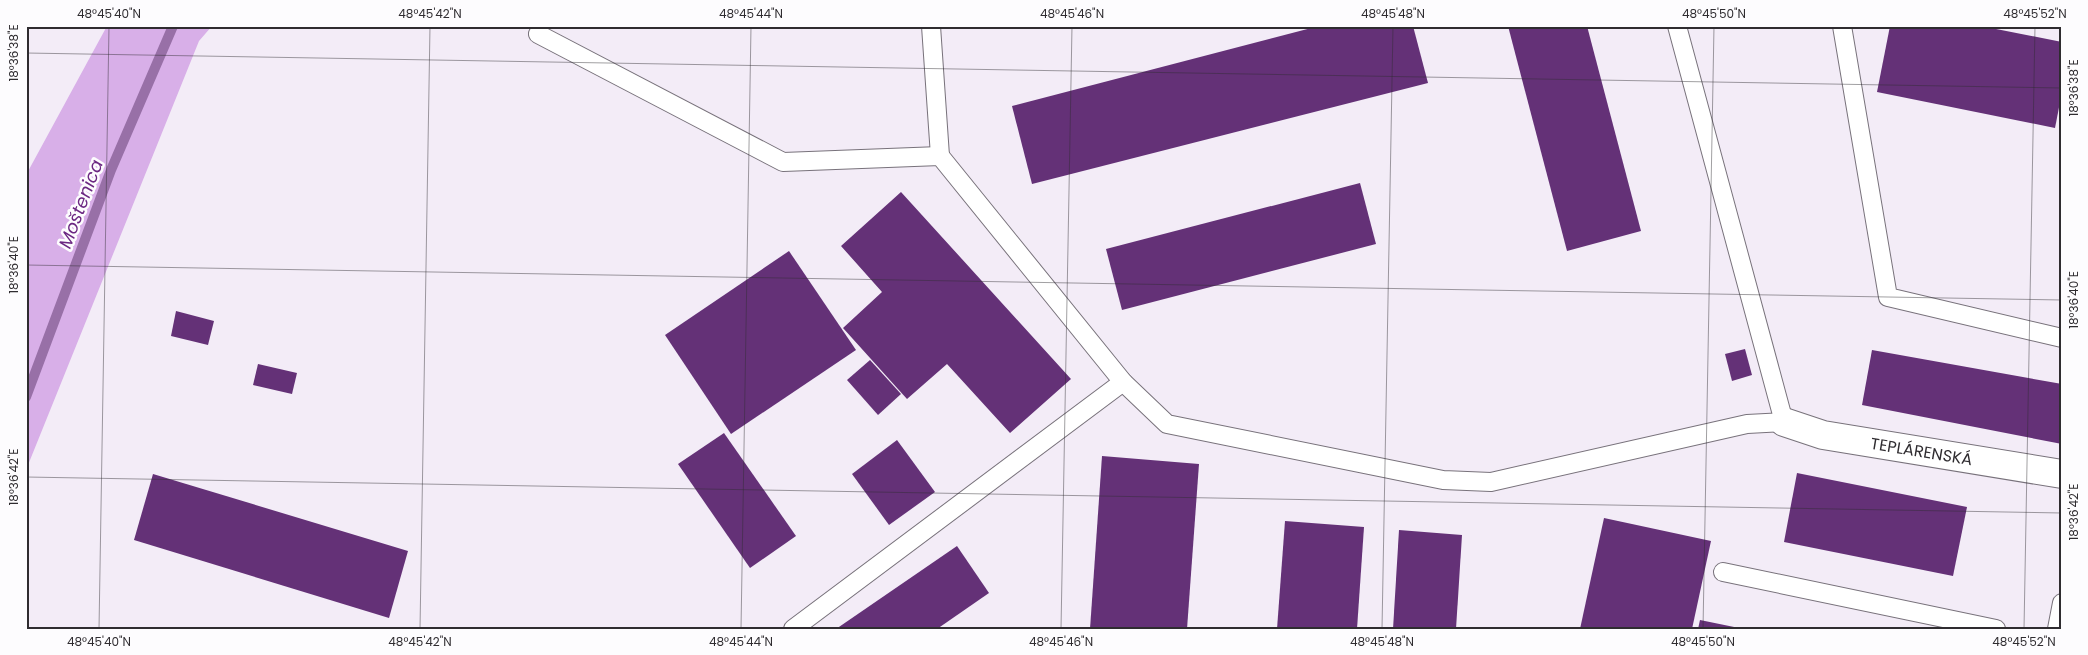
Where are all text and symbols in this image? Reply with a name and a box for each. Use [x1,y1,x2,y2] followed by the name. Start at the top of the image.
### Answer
[77,5,141,22] text: 48°45'40"N
[398,5,462,22] text: 48°45'42"N
[719,5,783,22] text: 48°45'44"N
[1040,5,1104,22] text: 48°45'46"N
[1361,5,1425,22] text: 48°45'48"N
[1682,5,1746,22] text: 48°45'50"N
[2003,5,2067,22] text: 48°45'52"N
[5,24,22,82] text: 18°36'38"E
[2065,59,2082,117] text: 18°36'38"E
[52,156,109,252] water label: Moštenica
[5,236,22,294] text: 18°36'40"E
[2065,271,2082,329] text: 18°36'40"E
[1869,432,1974,471] street label: TEPLÁRENSKÁ
[5,448,22,506] text: 18°36'42"E
[2065,483,2082,541] text: 18°36'42"E
[67,633,131,650] text: 48°45'40"N
[388,633,452,650] text: 48°45'42"N
[709,633,773,650] text: 48°45'44"N
[1029,633,1093,650] text: 48°45'46"N
[1350,633,1414,650] text: 48°45'48"N
[1671,633,1735,650] text: 48°45'50"N
[1992,633,2056,650] text: 48°45'52"N

